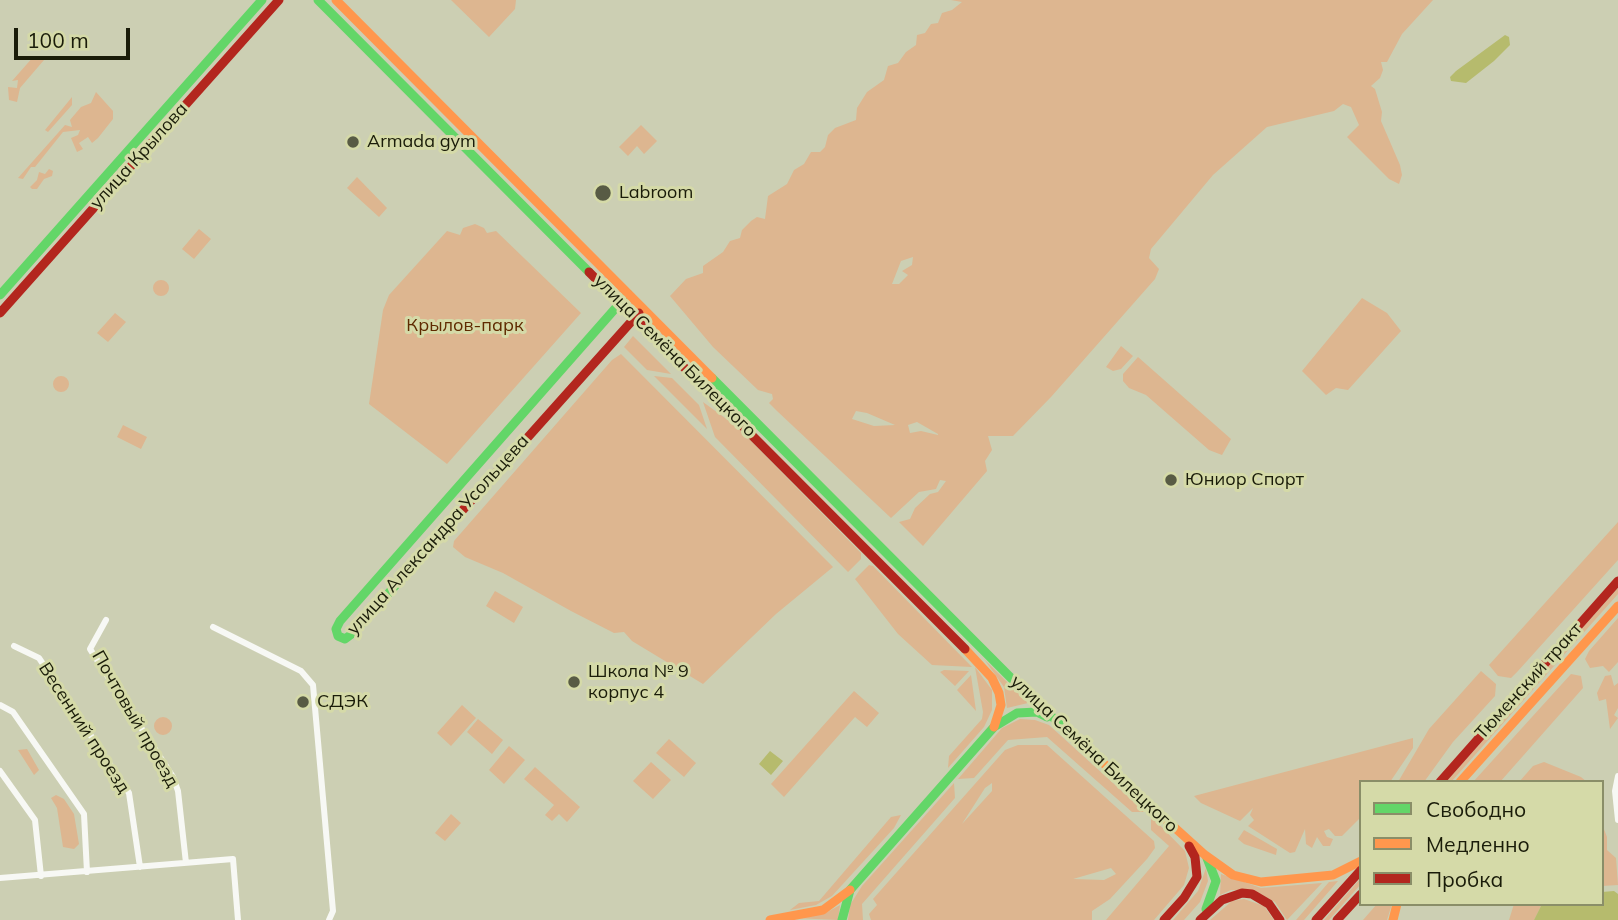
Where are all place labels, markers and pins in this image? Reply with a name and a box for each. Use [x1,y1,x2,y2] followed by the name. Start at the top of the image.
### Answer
[367,131,476,153] place label: Armada gym
[345,134,361,150] marker: Armada gym
[619,182,693,204] place label: Labroom
[593,183,613,203] marker: Labroom
[1185,469,1304,491] place label: Юниор Спорт
[1163,472,1179,488] marker: Юниор Спорт
[588,661,689,704] place label: Школа № 9 корпус 4
[566,674,582,690] marker: Школа № 9 корпус 4
[317,691,368,713] place label: СДЭК
[295,694,311,710] marker: СДЭК

